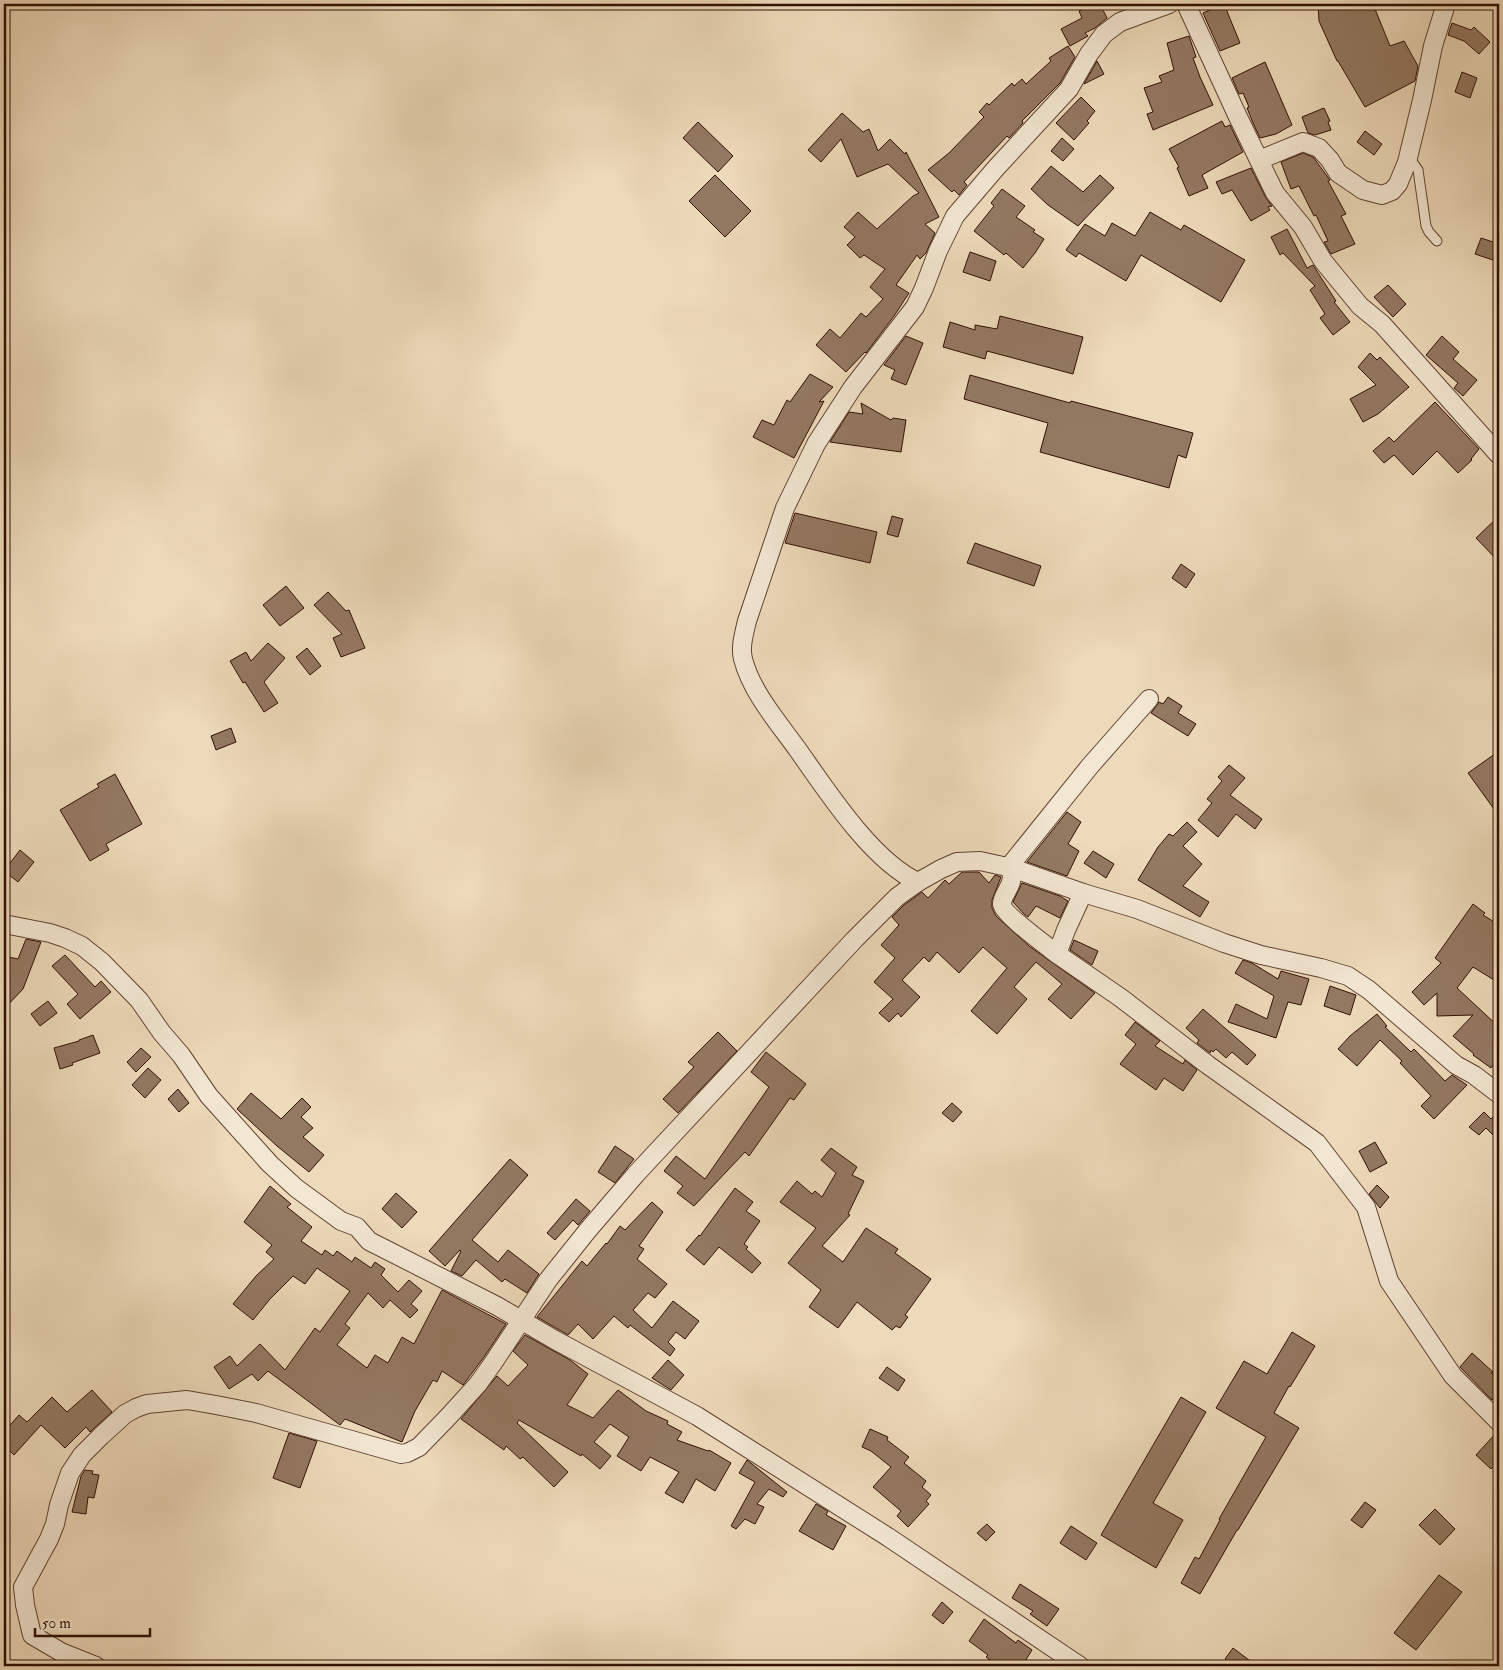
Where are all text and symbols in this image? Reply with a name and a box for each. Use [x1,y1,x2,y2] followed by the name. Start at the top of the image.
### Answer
[35,1605,150,1637] scale bar
[42,1614,71,1633] text: 50 m

